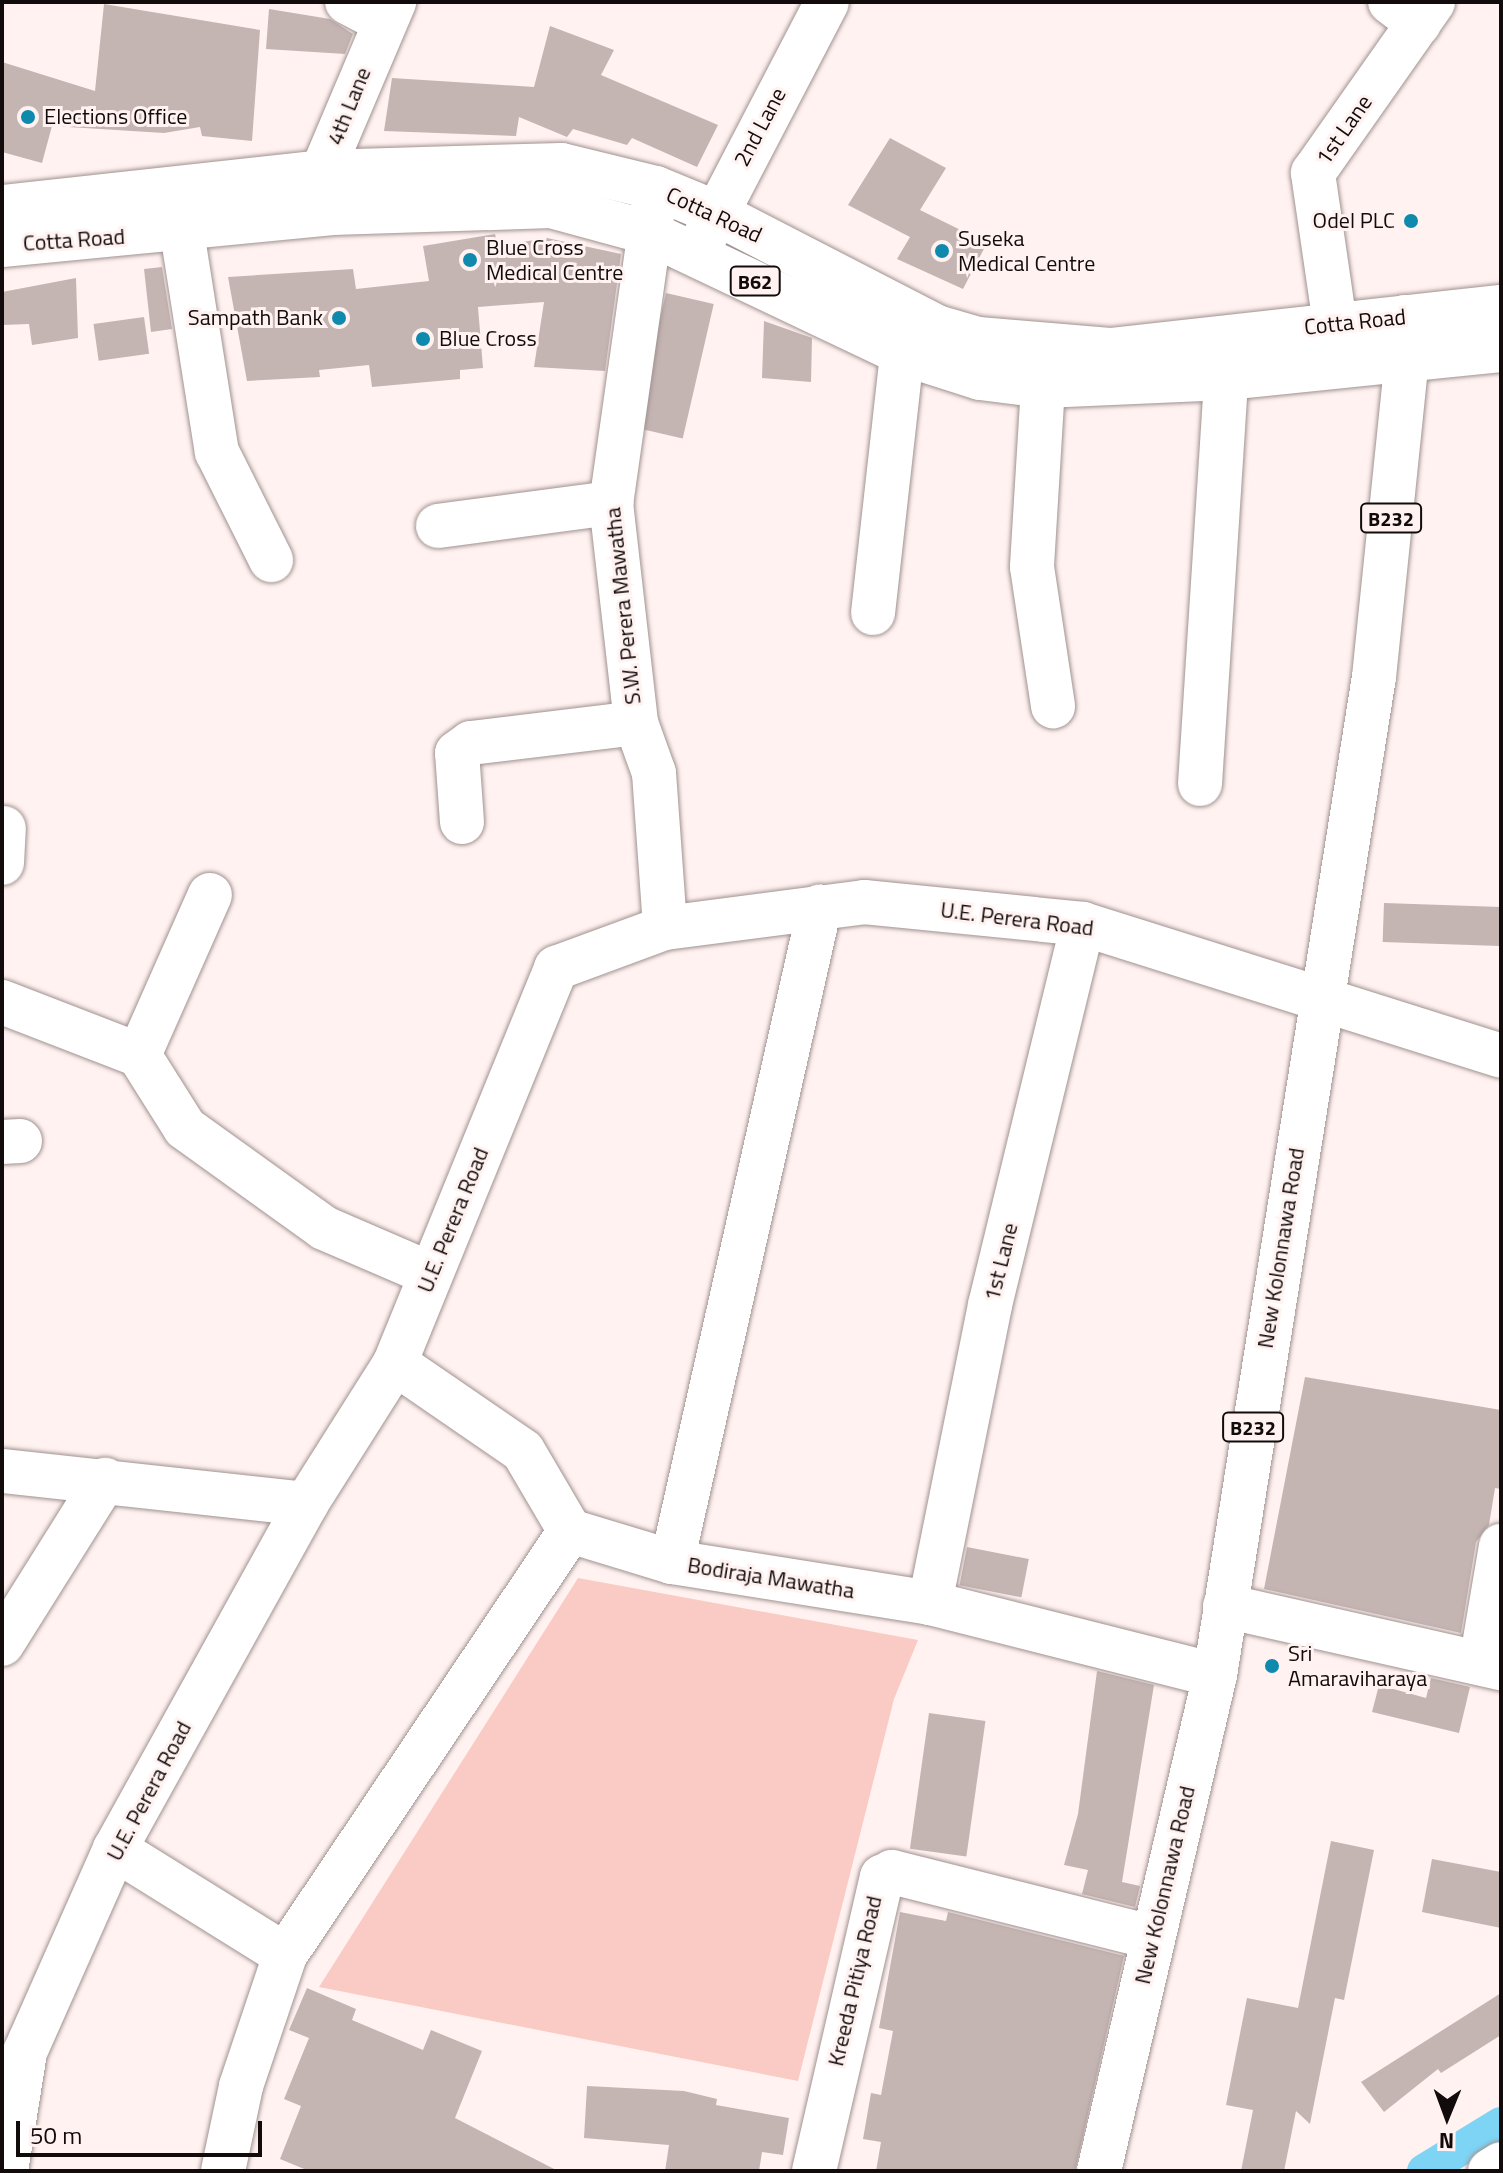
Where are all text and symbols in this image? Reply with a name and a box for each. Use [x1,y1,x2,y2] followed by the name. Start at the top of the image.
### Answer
[322,63,376,149] street label: 4th Lane
[728,83,792,171] street label: 2nd Lane
[1310,90,1378,170] street label: 1st Lane
[44,104,187,130] place label: Elections Office
[19,108,37,126] marker: Elections Office
[662,181,766,249] street label: Cotta Road
[1313,208,1395,234] place label: Odel PLC
[1402,212,1420,230] marker: Odel PLC
[22,223,126,257] street label: Cotta Road
[958,225,1095,276] place label: Suseka Medical Centre
[486,234,623,286] place label: Blue Cross Medical Centre
[933,242,951,260] marker: Suseka Medical Centre
[461,251,479,269] marker: Blue Cross Medical Centre
[729,265,781,297] road number: B62
[1303,304,1407,340] street label: Cotta Road
[188,305,323,331] place label: Sampath Bank
[330,309,348,327] marker: Sampath Bank
[439,326,537,352] place label: Blue Cross
[414,330,432,348] marker: Blue Cross
[1359,502,1423,534] road number: B232
[600,506,646,706] street label: S.W. Perera Mawatha
[939,897,1095,941] street label: U.E. Perera Road
[412,1144,494,1296] street label: U.E. Perera Road
[1252,1146,1310,1350] street label: New Kolonnawa Road
[979,1220,1023,1304] street label: 1st Lane
[1221,1411,1285,1443] road number: B232
[686,1552,856,1604] street label: Bodiraja Mawatha
[1288,1640,1427,1692] place label: Sri Amaraviharaya
[1263,1657,1281,1675] marker: Sri Amaraviharaya
[101,1717,197,1865] street label: U.E. Perera Road
[1129,1783,1201,1987] street label: New Kolonnawa Road
[823,1893,887,2069] street label: Kreeda Pitiya Road
[1407,2077,1487,2157] north arrow
[20,2105,266,2155] scale bar
[30,2117,82,2153] text: 50 m
[1439,2124,1455,2158] text: N

